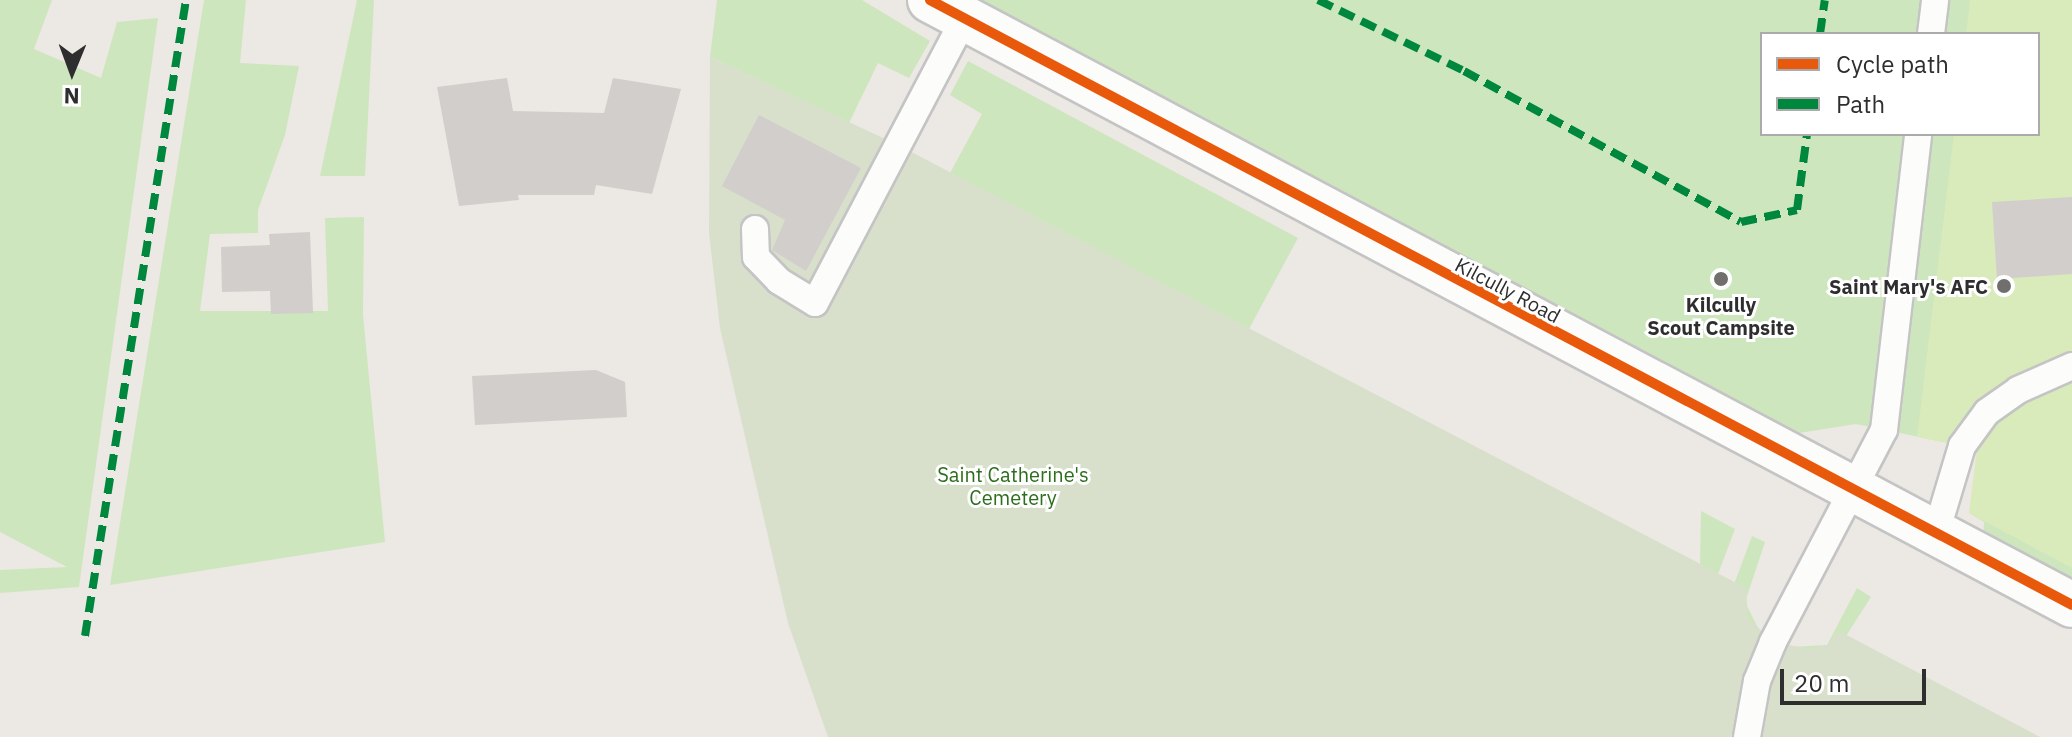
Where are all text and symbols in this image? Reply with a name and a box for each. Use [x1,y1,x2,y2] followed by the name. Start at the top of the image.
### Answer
[32,32,112,112] north arrow
[1760,32,2040,136] legend
[1836,48,1949,80] text: Cycle path
[63,82,80,111] text: N
[1836,88,1885,120] text: Path
[1451,252,1565,328] street label: Kilcully Road
[1712,270,1730,288] marker: Kilcully Scout Campsite
[1829,274,1988,298] place label: Saint Mary's AFC
[1995,277,2013,295] marker: Saint Mary's AFC
[1647,292,1795,339] place label: Kilcully Scout Campsite
[937,463,1089,510] park label: Saint Catherine's Cemetery
[1784,653,1930,703] scale bar
[1794,667,1849,699] text: 20 m

